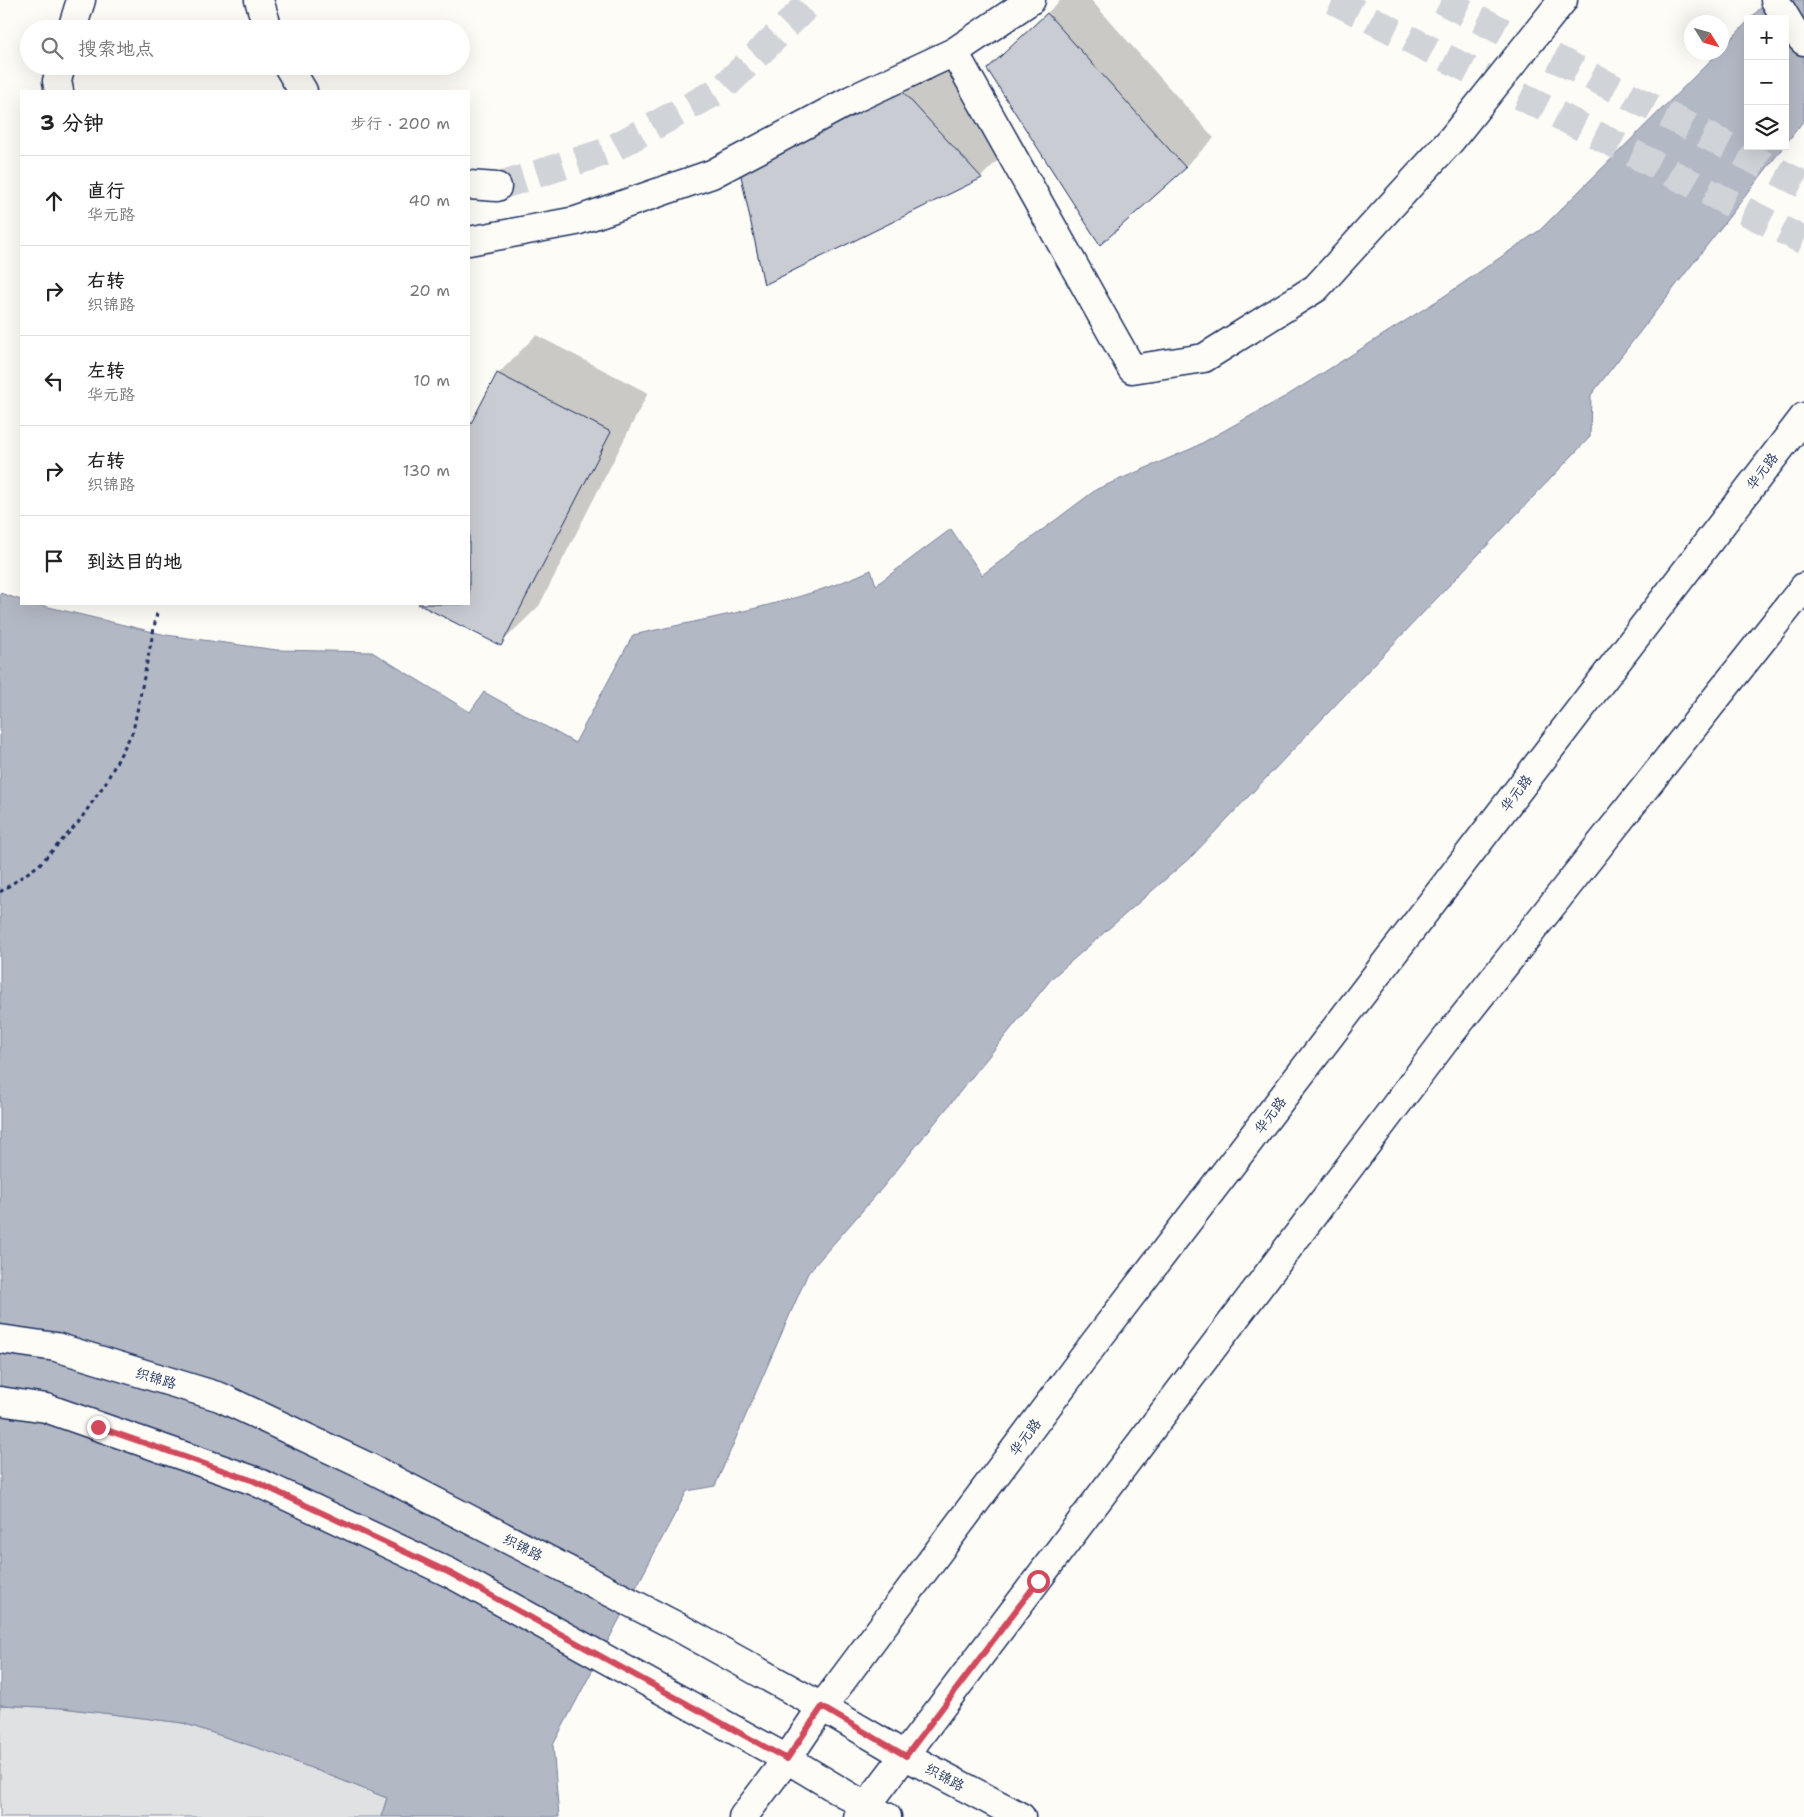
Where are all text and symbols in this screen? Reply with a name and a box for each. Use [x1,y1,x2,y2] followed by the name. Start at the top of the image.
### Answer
[1684,15,1729,60] north arrow
[1744,15,1789,150] map controls
[1744,15,1789,60] button: +
[20,20,470,75] search box
[38,34,66,62] icon: search
[78,36,154,61] text: 搜索地点
[1744,60,1789,105] button: −
[1744,105,1789,150] button: layers
[40,109,104,137] text: 3 分钟
[350,113,450,134] text: 步行 · 200 m
[87,178,125,203] text: 直行
[40,187,68,215] icon: ahead
[408,190,450,211] text: 40 m
[87,204,135,225] text: 华元路
[87,268,125,293] text: 右转
[40,277,68,305] icon: right
[409,280,450,301] text: 20 m
[87,294,135,315] text: 织锦路
[87,358,125,383] text: 左转
[40,367,68,395] icon: left
[413,370,450,391] text: 10 m
[87,384,135,405] text: 华元路
[87,448,125,473] text: 右转
[1742,449,1782,493] street label: 华元路
[40,457,68,485] icon: right
[403,460,450,481] text: 130 m
[87,474,135,495] text: 织锦路
[40,547,68,575] icon: arrive
[87,549,182,574] text: 到达目的地
[1496,771,1536,815] street label: 华元路
[1250,1093,1290,1137] street label: 华元路
[133,1363,179,1393] street label: 织锦路
[1005,1415,1045,1459] street label: 华元路
[87,1416,110,1439] route end
[500,1529,546,1565] street label: 织锦路
[1027,1570,1050,1593] route start
[922,1759,968,1795] street label: 织锦路

